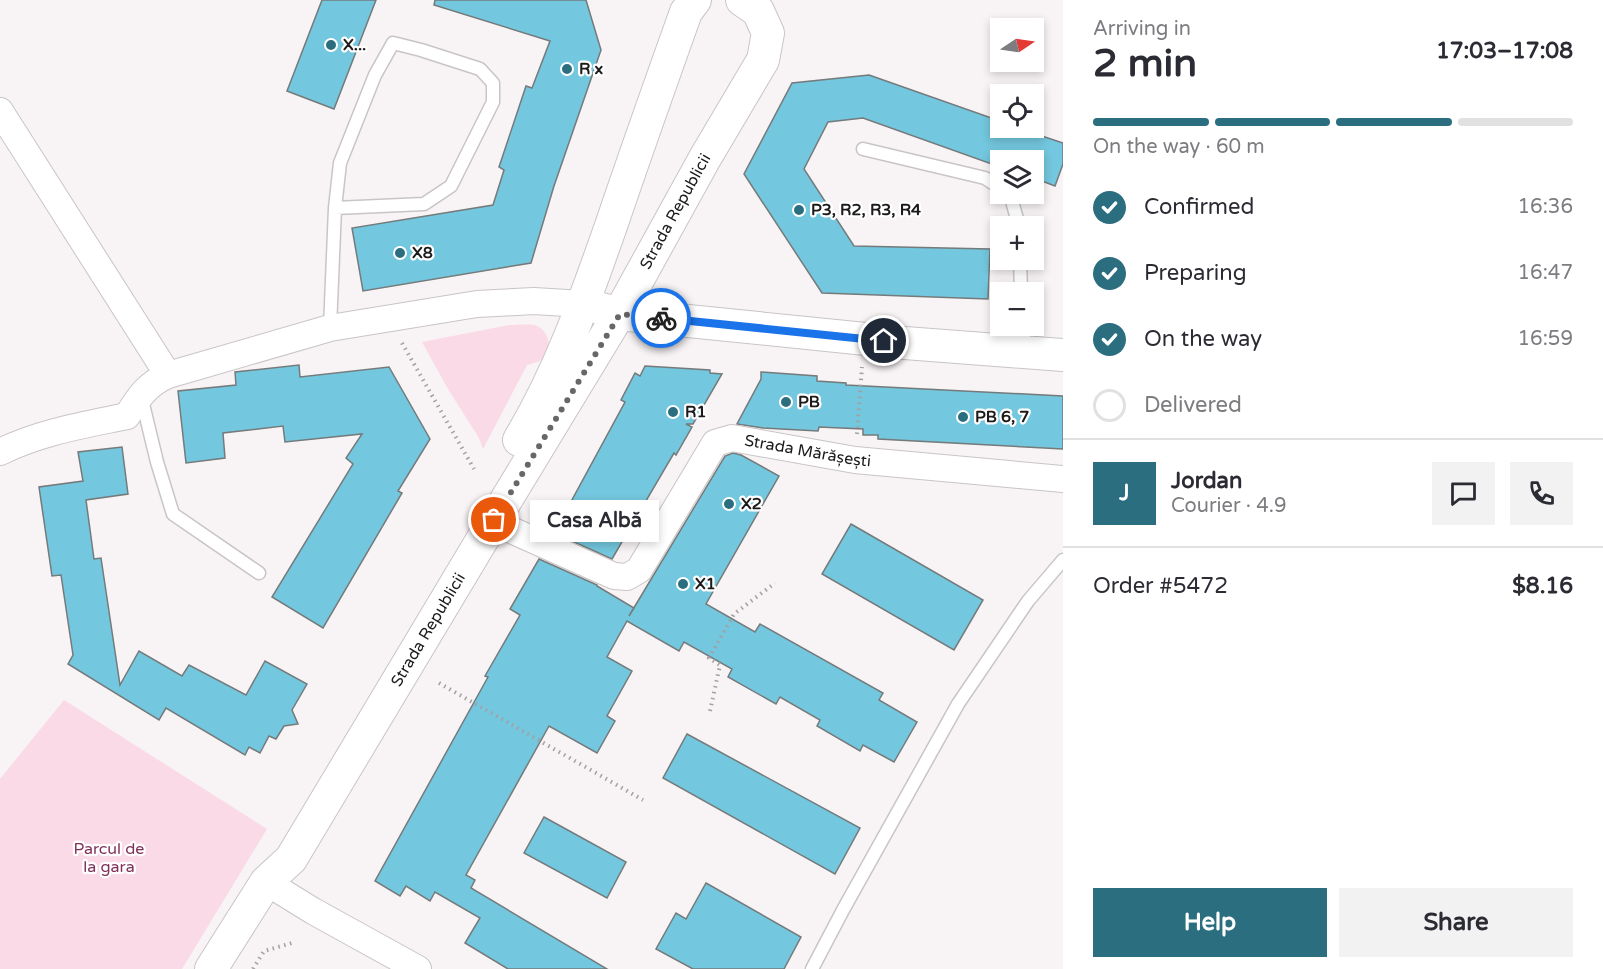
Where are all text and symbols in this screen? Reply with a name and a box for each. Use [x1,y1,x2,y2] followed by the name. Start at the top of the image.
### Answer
[1093,17,1191,41] text: Arriving in
[990,18,1044,72] north arrow
[990,18,1044,336] map controls
[343,35,366,55] place label: X...
[324,38,338,52] marker: X...
[1436,38,1573,64] text: 17:03–17:08
[1093,40,1197,87] text: 2 min
[579,59,604,79] place label: R x
[560,62,574,76] marker: R x
[990,84,1044,138] button: locate
[1093,135,1265,159] text: On the way · 60 m
[636,150,715,273] street label: Strada Republicii
[990,150,1044,204] button: layers
[1093,191,1126,224] icon: check
[1144,194,1254,220] text: Confirmed
[1518,195,1573,219] text: 16:36
[811,200,921,220] place label: P3, R2, R3, R4
[792,203,806,217] marker: P3, R2, R3, R4
[990,216,1044,270] button: +
[412,243,433,263] place label: X8
[393,246,407,260] marker: X8
[1093,257,1126,290] icon: check
[1144,260,1247,286] text: Preparing
[1518,261,1573,285] text: 16:47
[990,282,1044,336] button: −
[631,288,691,348] courier
[645,302,678,335] icon: bike
[858,315,909,366] pin
[1093,323,1126,356] icon: check
[867,324,900,357] icon: home
[1144,326,1262,352] text: On the way
[1518,327,1573,351] text: 16:59
[798,392,820,412] place label: PB
[1144,392,1242,418] text: Delivered
[779,395,793,409] marker: PB
[685,402,706,422] place label: R1
[666,405,680,419] marker: R1
[975,407,1029,427] place label: PB 6, 7
[956,410,970,424] marker: PB 6, 7
[743,430,872,471] street label: Strada Mărășești
[1432,462,1495,525] button: chat
[1510,462,1573,525] button: phone
[1171,468,1242,494] text: Jordan
[1119,480,1130,506] text: J
[468,494,519,545] pin
[741,494,762,514] place label: X2
[1171,494,1286,518] text: Courier · 4.9
[722,497,736,511] marker: X2
[530,499,659,541] callout: Casa Albă
[477,503,510,536] icon: bag
[547,509,642,533] text: Casa Albă
[387,569,470,690] street label: Strada Republicii
[1093,573,1228,599] text: Order #5472
[1512,573,1573,599] text: $8.16
[695,574,716,594] place label: X1
[676,577,690,591] marker: X1
[74,839,144,877] park label: Parcul de la gara
[1093,888,1327,957] button: Help
[1339,888,1573,957] button: Share

